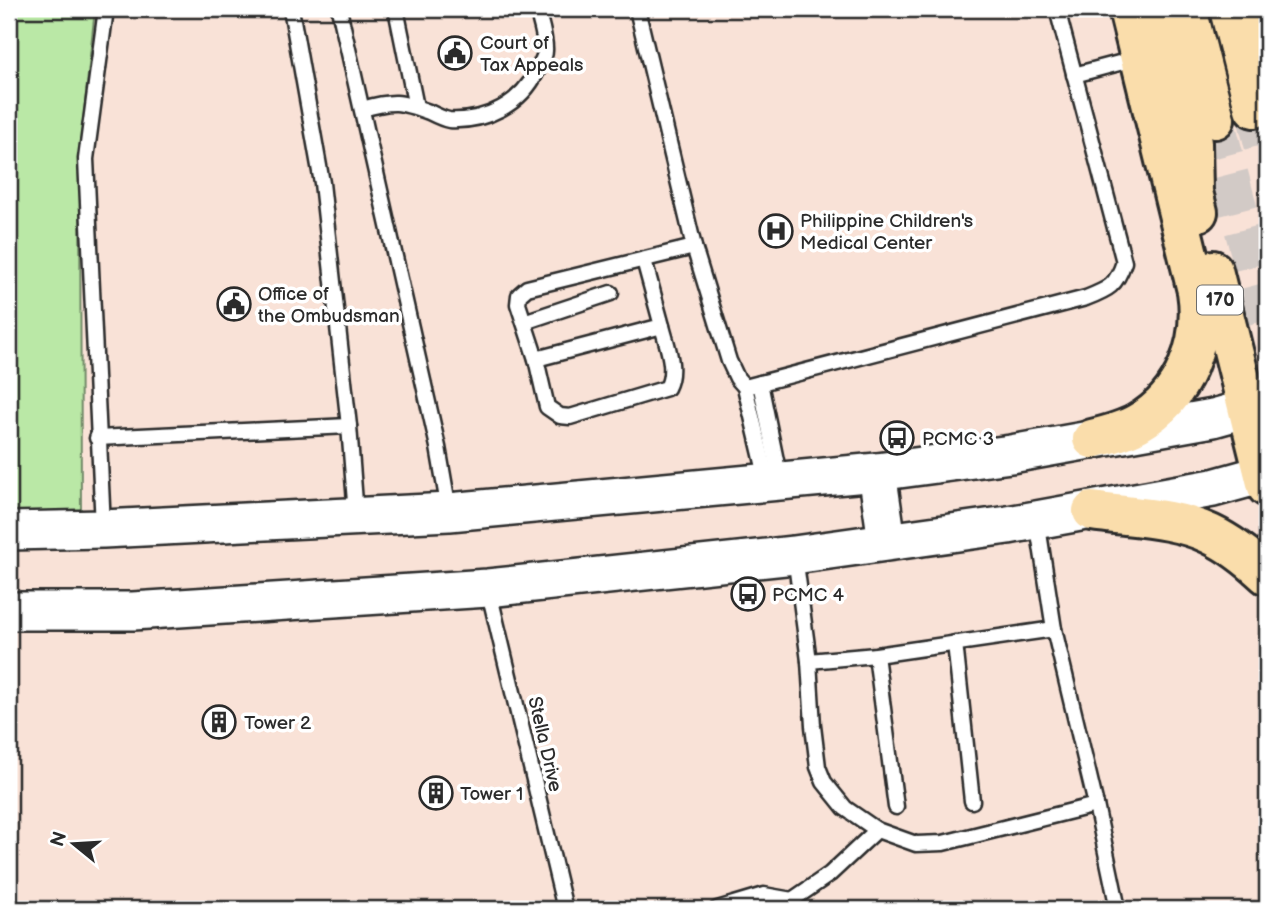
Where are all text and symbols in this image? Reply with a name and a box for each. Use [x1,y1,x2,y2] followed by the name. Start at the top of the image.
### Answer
[480,32,584,77] place label: Court of Tax Appeals
[436,34,474,72] public building icon: Court of Tax Appeals
[800,210,973,255] place label: Philippine Children's Medical Center
[757,212,795,250] hospital icon: Philippine Children's Medical Center
[258,283,400,328] place label: Office of the Ombudsman
[215,285,253,323] public building icon: Office of the Ombudsman
[1197,286,1243,314] road number: 170
[878,419,916,457] bus stop icon: PCMC 3
[922,428,994,451] place label: PCMC 3
[729,575,767,613] bus stop icon: PCMC 4
[772,584,844,607] place label: PCMC 4
[522,695,567,794] street label: Stella Drive
[200,703,238,741] building icon: Tower 2
[244,712,312,735] place label: Tower 2
[417,774,455,812] building icon: Tower 1
[460,783,523,806] place label: Tower 1
[38,810,108,880] north arrow
[46,829,72,850] text: N

